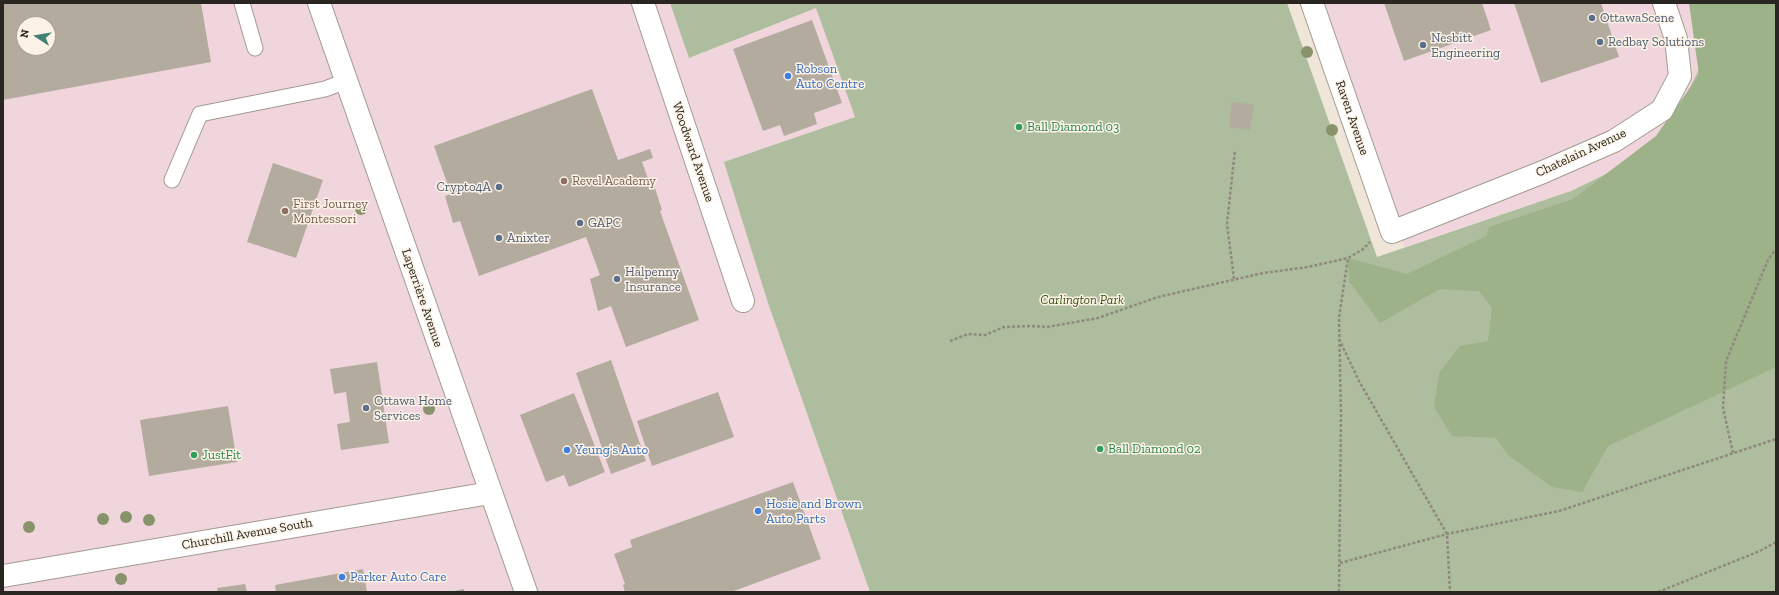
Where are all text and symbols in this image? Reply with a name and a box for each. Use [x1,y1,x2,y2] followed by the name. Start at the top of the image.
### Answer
[1600,10,1674,26] place label: OttawaScene
[1587,13,1597,23] marker: OttawaScene
[16,16,56,56] north arrow
[18,28,32,39] text: N
[1431,30,1500,61] place label: Nesbitt Engineering
[1608,34,1704,50] place label: Redbay Solutions
[1595,37,1605,47] marker: Redbay Solutions
[1418,40,1428,50] marker: Nesbitt Engineering
[796,61,864,92] place label: Robson Auto Centre
[783,71,793,81] marker: Robson Auto Centre
[1332,79,1372,157] street label: Raven Avenue
[669,100,717,204] street label: Woodward Avenue
[1027,119,1119,135] place label: Ball Diamond 03
[1014,122,1024,132] marker: Ball Diamond 03
[1533,125,1629,181] street label: Chatelain Avenue
[572,173,656,189] place label: Revel Academy
[559,176,569,186] marker: Revel Academy
[436,179,491,195] place label: Crypto4A
[494,182,504,192] marker: Crypto4A
[293,196,368,227] place label: First Journey Montessori
[280,206,290,216] marker: First Journey Montessori
[588,215,621,231] place label: GAPC
[575,218,585,228] marker: GAPC
[507,230,550,246] place label: Anixter
[494,233,504,243] marker: Anixter
[398,247,446,349] street label: Laperrière Avenue
[625,264,681,295] place label: Halpenny Insurance
[612,274,622,284] marker: Halpenny Insurance
[1040,292,1124,308] park label: Carlington Park
[374,393,452,424] place label: Ottawa Home Services
[361,403,371,413] marker: Ottawa Home Services
[1108,441,1201,457] place label: Ball Diamond 02
[575,442,648,458] place label: Yeung's Auto
[1095,444,1105,454] marker: Ball Diamond 02
[562,445,572,455] marker: Yeung's Auto
[202,447,241,463] place label: JustFit
[189,450,199,460] marker: JustFit
[766,496,862,527] place label: Hosie and Brown Auto Parts
[753,506,763,516] marker: Hosie and Brown Auto Parts
[180,515,314,553] street label: Churchill Avenue South
[350,569,446,585] place label: Parker Auto Care
[337,572,347,582] marker: Parker Auto Care

